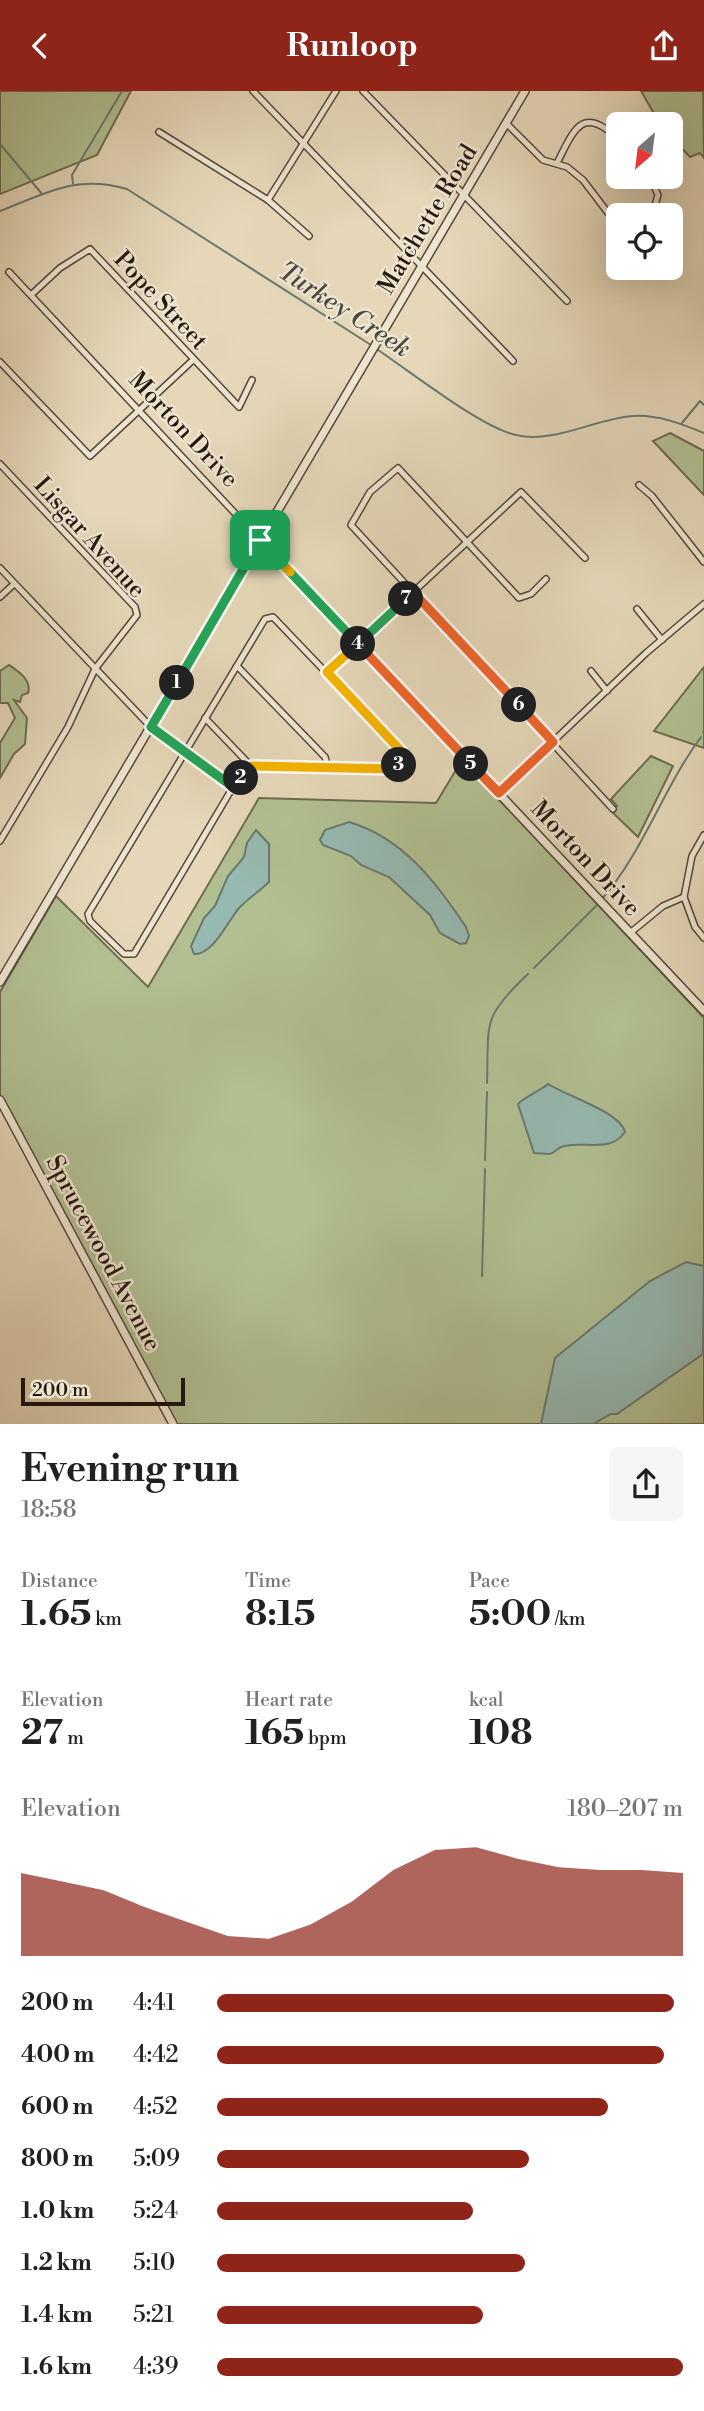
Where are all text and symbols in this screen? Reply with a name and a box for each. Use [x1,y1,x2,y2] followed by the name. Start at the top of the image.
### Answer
[286,26,418,66] text: Runloop
[21,27,59,65] icon: back
[645,27,683,65] icon: share
[606,112,682,189] north arrow
[606,112,683,280] map controls
[371,139,485,300] street label: Matchette Road
[606,203,683,280] button: locate
[107,245,214,357] street label: Pope Street
[272,255,417,365] water label: Turkey Creek
[122,365,245,494] street label: Morton Drive
[27,471,152,605] street label: Lisgar Avenue
[230,510,290,570] pin
[241,521,279,559] icon: arrive
[388,581,424,617] pin: 7
[400,586,411,610] text: 7
[340,627,376,661] pin: 4
[351,631,364,655] text: 4
[160,665,194,701] pin: 1
[172,670,181,694] text: 1
[502,687,536,723] pin: 6
[513,692,524,716] text: 6
[382,747,416,783] pin: 3
[454,747,489,781] pin: 5
[465,751,476,775] text: 5
[393,752,404,776] text: 3
[224,761,258,795] pin: 2
[235,765,246,789] text: 2
[524,794,647,923] street label: Morton Drive
[39,1150,167,1357] street label: Sprucewood Avenue
[21,1375,186,1407] scale bar
[32,1378,89,1402] text: 200 m
[21,1446,239,1493] text: Evening run
[609,1447,683,1521] button: share
[21,1496,77,1524] text: 18:58
[21,1569,98,1593] text: Distance
[245,1569,291,1593] text: Time
[469,1569,510,1593] text: Pace
[21,1593,91,1636] text: 1.65
[245,1593,315,1636] text: 8:15
[469,1593,551,1636] text: 5:00
[91,1607,122,1631] text: km
[551,1607,585,1631] text: /km
[21,1688,103,1712] text: Elevation
[245,1688,333,1712] text: Heart rate
[469,1688,503,1712] text: kcal
[21,1712,63,1755] text: 27
[245,1712,304,1755] text: 165
[469,1712,532,1755] text: 108
[63,1726,84,1750] text: m
[304,1726,347,1750] text: bpm
[21,1795,121,1823] text: Elevation
[567,1795,683,1823] text: 180–207 m
[21,1989,93,2017] text: 200 m
[133,1989,175,2017] text: 4:41
[21,2041,94,2069] text: 400 m
[133,2041,179,2069] text: 4:42
[21,2093,94,2121] text: 600 m
[133,2093,178,2121] text: 4:52
[21,2145,94,2173] text: 800 m
[133,2145,180,2173] text: 5:09
[21,2197,94,2225] text: 1.0 km
[133,2197,178,2225] text: 5:24
[21,2249,92,2277] text: 1.2 km
[133,2249,175,2277] text: 5:10
[21,2301,93,2329] text: 1.4 km
[133,2301,174,2329] text: 5:21
[21,2353,92,2381] text: 1.6 km
[133,2353,179,2381] text: 4:39

